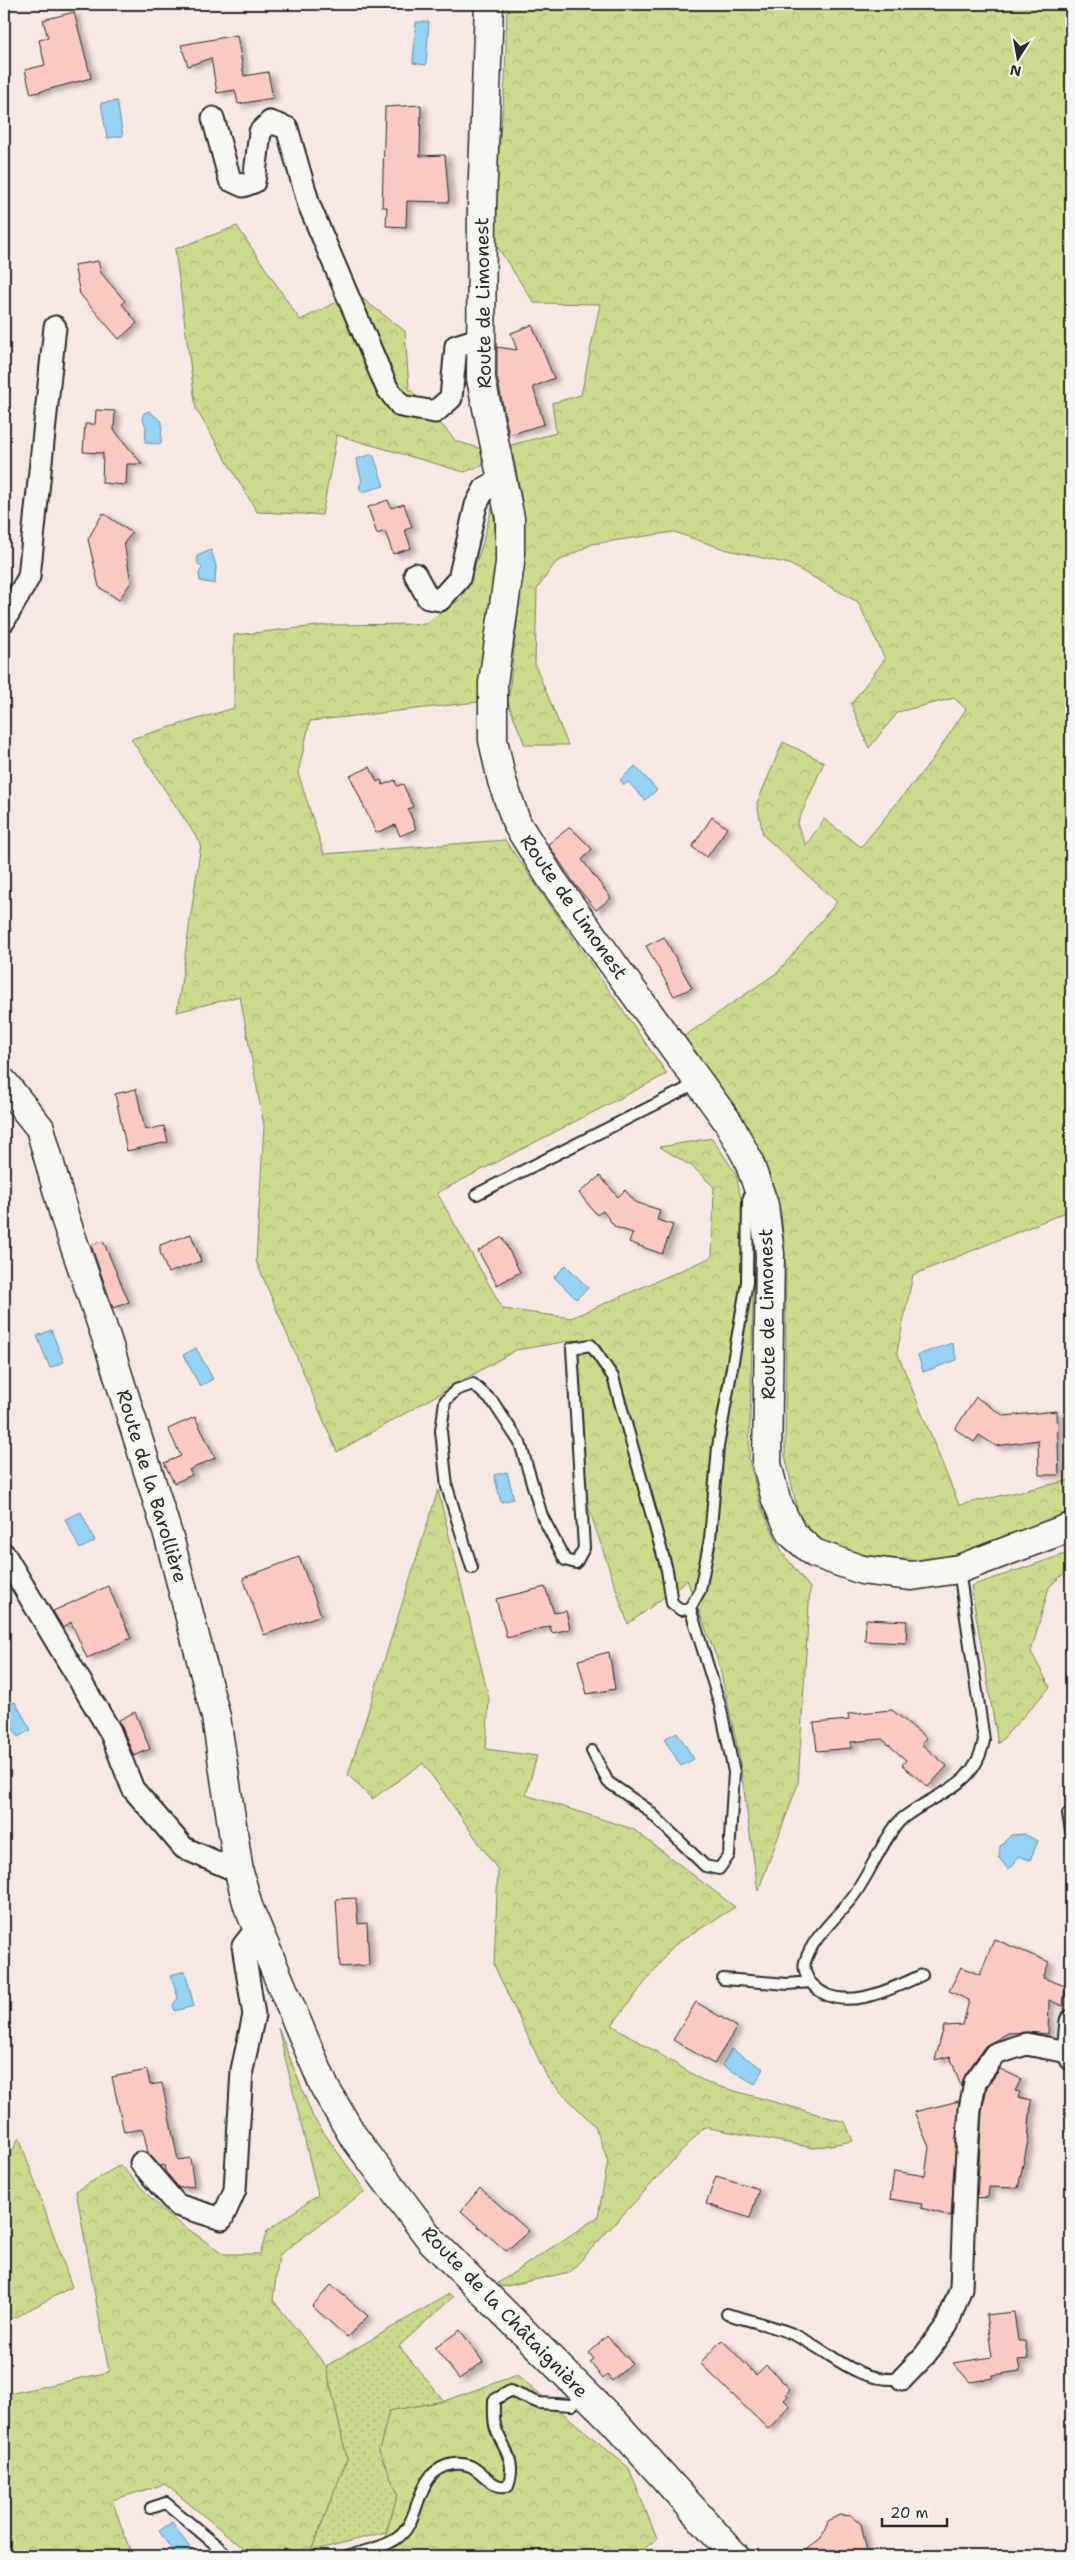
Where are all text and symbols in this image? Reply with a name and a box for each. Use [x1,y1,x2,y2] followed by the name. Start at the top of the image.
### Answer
[992,32,1042,82] north arrow
[1008,61,1023,81] text: N
[469,217,497,389] street label: Route de Limonest
[515,830,633,984] street label: Route de Limonest
[753,1228,781,1400] street label: Route de Limonest
[111,1387,193,1585] street label: Route de la Barollière
[416,2221,594,2403] street label: Route de la Châtaignière
[882,2495,948,2527] scale bar
[890,2503,929,2523] text: 20 m

